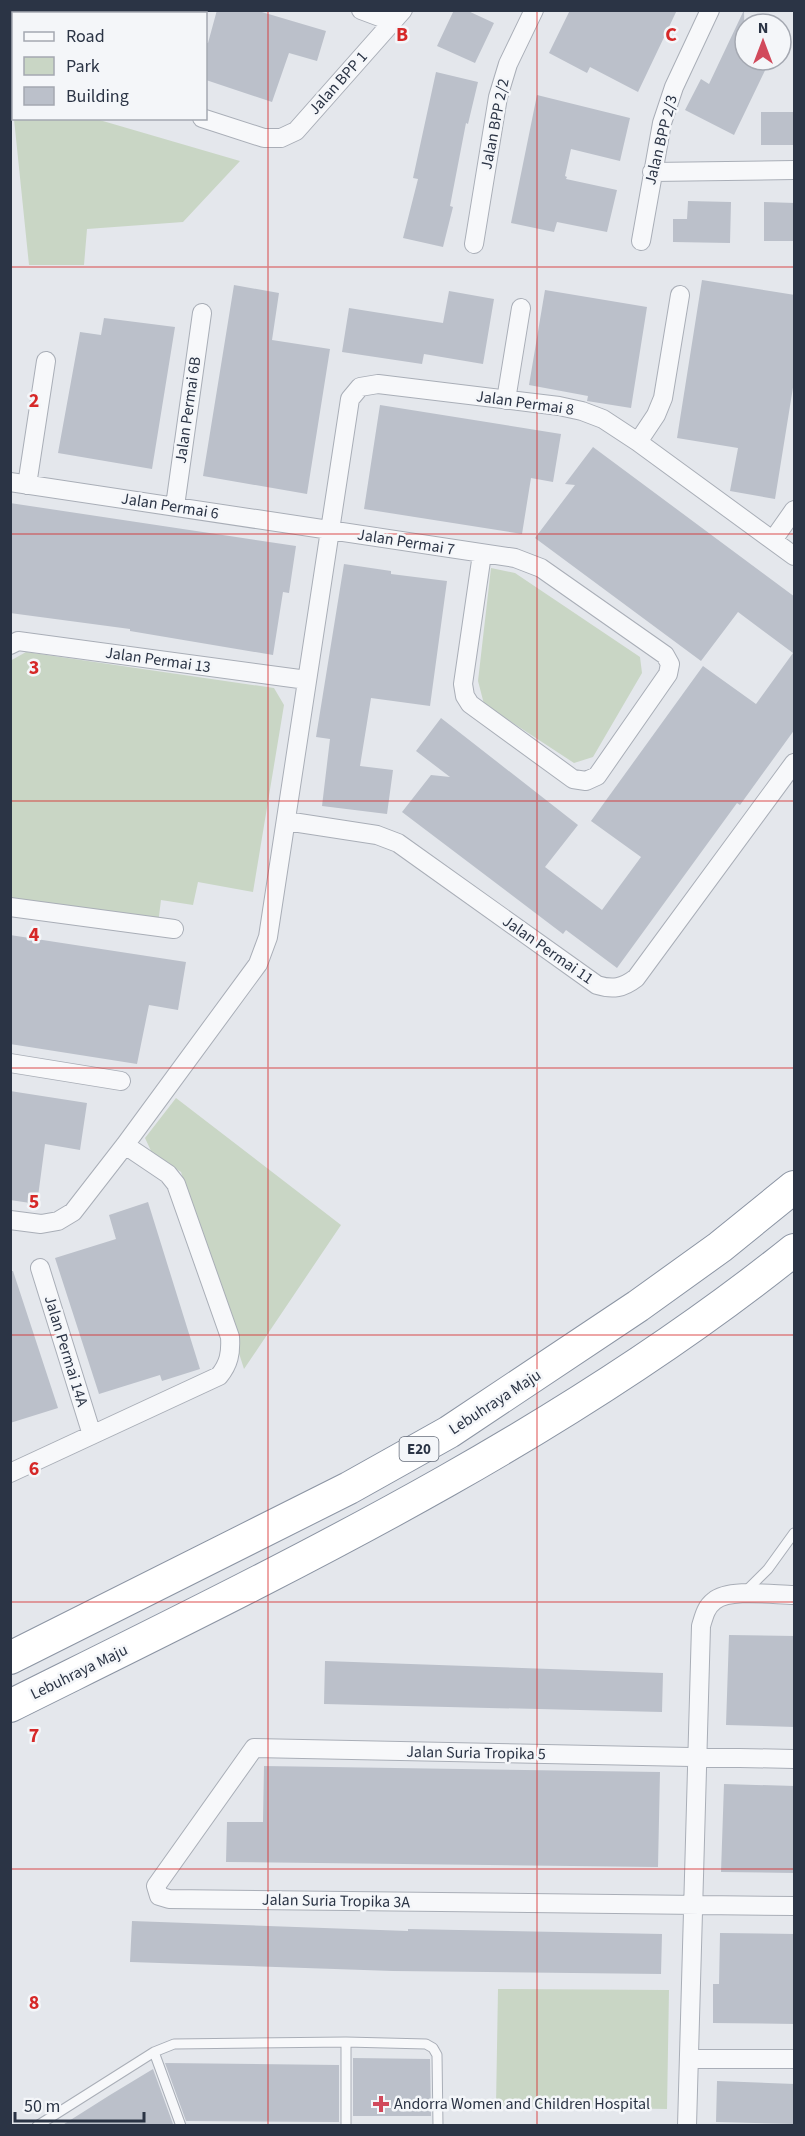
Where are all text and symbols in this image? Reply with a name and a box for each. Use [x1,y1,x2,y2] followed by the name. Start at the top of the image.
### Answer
[12,12,207,120] legend
[733,12,793,72] north arrow
[758,17,768,39] text: N
[396,21,408,49] text: B
[665,21,677,49] text: C
[66,24,105,49] text: Road
[304,46,372,120] street label: Jalan BPP 1
[66,54,100,79] text: Park
[475,77,515,171] street label: Jalan BPP 2/2
[66,84,129,109] text: Building
[639,93,683,187] street label: Jalan BPP 2/3
[170,355,206,465] street label: Jalan Permai 6B
[475,385,575,421] street label: Jalan Permai 8
[29,387,39,415] text: 2
[120,487,220,525] street label: Jalan Permai 6
[356,523,456,561] street label: Jalan Permai 7
[104,642,212,678] street label: Jalan Permai 13
[29,654,39,682] text: 3
[498,910,598,990] street label: Jalan Permai 11
[29,921,40,949] text: 4
[29,1188,39,1216] text: 5
[39,1293,93,1410] street label: Jalan Permai 14A
[445,1364,545,1440] street label: Lebuhraya Maju
[400,1437,438,1461] road number: E20
[29,1455,39,1483] text: 6
[27,1639,131,1705] street label: Lebuhraya Maju
[29,1722,39,1750] text: 7
[406,1741,546,1765] street label: Jalan Suria Tropika 5
[262,1889,411,1913] street label: Jalan Suria Tropika 3A
[29,1989,39,2017] text: 8
[15,2085,144,2123] scale bar
[394,2093,650,2115] place label: Andorra Women and Children Hospital
[24,2094,60,2119] text: 50 m
[372,2095,390,2113] marker: Andorra Women and Children Hospital

